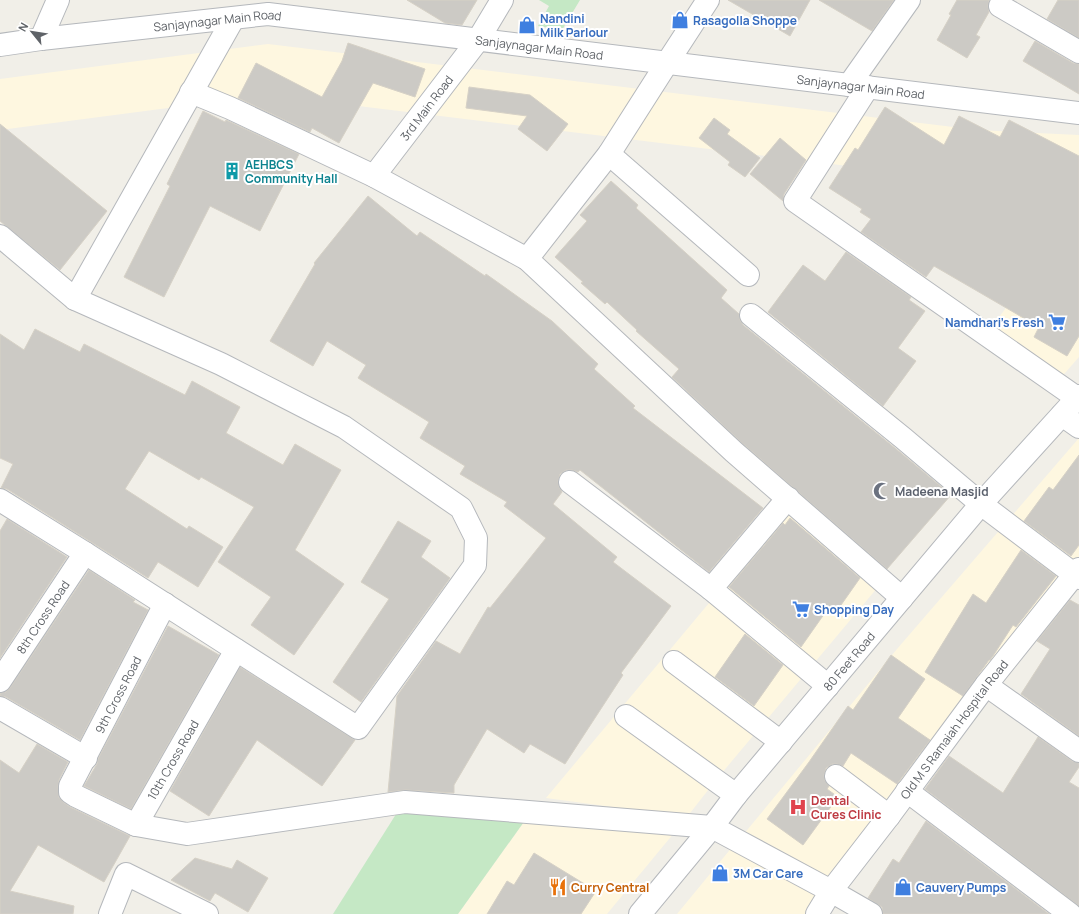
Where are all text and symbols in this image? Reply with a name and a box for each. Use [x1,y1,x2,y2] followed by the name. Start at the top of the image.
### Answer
[153,6,283,35] street label: Sanjaynagar Main Road
[540,10,608,41] place label: Nandini Milk Parlour
[670,10,690,30] shop icon: Rasagolla Shoppe
[12,12,52,52] north arrow
[693,12,797,29] place label: Rasagolla Shoppe
[517,15,537,35] shop icon: Nandini Milk Parlour
[14,19,31,34] text: N
[474,31,604,63] street label: Sanjaynagar Main Road
[796,70,926,103] street label: Sanjaynagar Main Road
[396,72,457,144] street label: 3rd Main Road
[245,156,338,187] place label: AEHBCS Community Hall
[222,161,242,181] building icon: AEHBCS Community Hall
[1047,312,1067,332] supermarket icon: Namdhari's Fresh
[945,314,1044,331] place label: Namdhari's Fresh
[872,481,892,501] mosque icon: Madeena Masjid
[895,483,989,500] place label: Madeena Masjid
[12,577,73,657] street label: 8th Cross Road
[791,599,811,619] supermarket icon: Shopping Day
[814,601,894,618] place label: Shopping Day
[819,628,879,694] street label: 80 Feet Road
[90,653,145,736] street label: 9th Cross Road
[896,656,1012,802] street label: Old M S Ramaiah Hospital Road
[143,717,203,803] street label: 10th Cross Road
[811,792,882,823] place label: Dental Cures Clinic
[788,797,808,817] hospital icon: Dental Cures Clinic
[710,863,730,883] shop icon: 3M Car Care
[733,865,803,882] place label: 3M Car Care
[548,877,568,897] restaurant icon: Curry Central
[893,877,913,897] shop icon: Cauvery Pumps
[571,879,649,896] place label: Curry Central
[916,879,1007,896] place label: Cauvery Pumps

